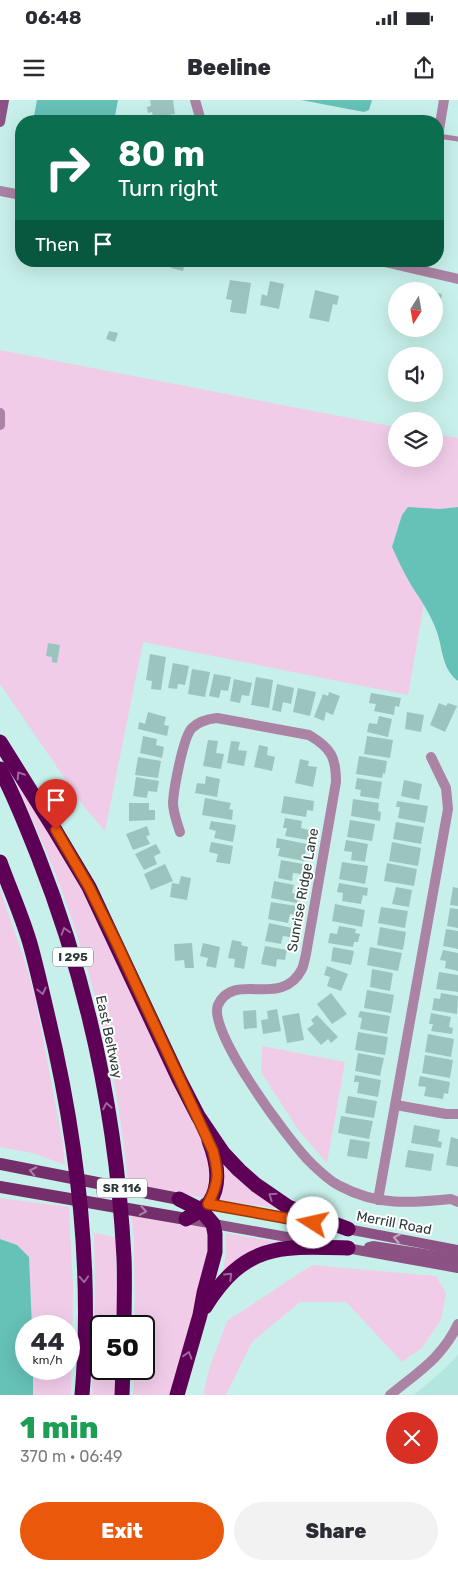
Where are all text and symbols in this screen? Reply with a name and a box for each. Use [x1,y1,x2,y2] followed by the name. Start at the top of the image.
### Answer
[25,6,82,29] text: 06:48
[20,54,48,82] icon: menu
[187,54,271,81] text: Beeline
[410,54,438,82] icon: share
[118,133,205,175] text: 80 m
[35,135,100,200] icon: right
[118,175,218,202] text: Turn right
[89,230,117,258] icon: arrive
[35,233,79,256] text: Then
[388,282,442,338] north arrow
[388,282,443,467] map controls
[388,347,443,402] button: sound
[388,412,443,467] button: layers
[17,771,27,780] one-way arrow
[35,779,77,830] pin
[42,786,70,814] icon: arrive
[284,827,322,953] street label: Sunrise Ridge Lane
[60,928,70,936] one-way arrow
[53,948,93,966] road number: I 295
[36,987,47,996] one-way arrow
[92,994,126,1080] street label: East Beltway
[102,1102,112,1110] one-way arrow
[28,1166,37,1177] one-way arrow
[97,1178,147,1198] road number: SR 116
[268,1193,277,1202] one-way arrow
[286,1196,338,1248] position arrow
[138,1206,147,1216] one-way arrow
[355,1207,433,1239] street label: Merrill Road
[392,1234,401,1244] one-way arrow
[223,1273,232,1282] one-way arrow
[79,1276,90,1284] one-way arrow
[90,1315,155,1380] speed limit sign: 50
[30,1327,65,1356] text: 44
[183,1351,193,1360] one-way arrow
[33,1353,62,1367] text: km/h
[20,1410,98,1446] text: 1 min
[386,1412,438,1464] button: close
[20,1447,122,1466] text: 370 m · 06:49
[20,1502,224,1560] button: Exit
[234,1502,438,1560] button: Share

